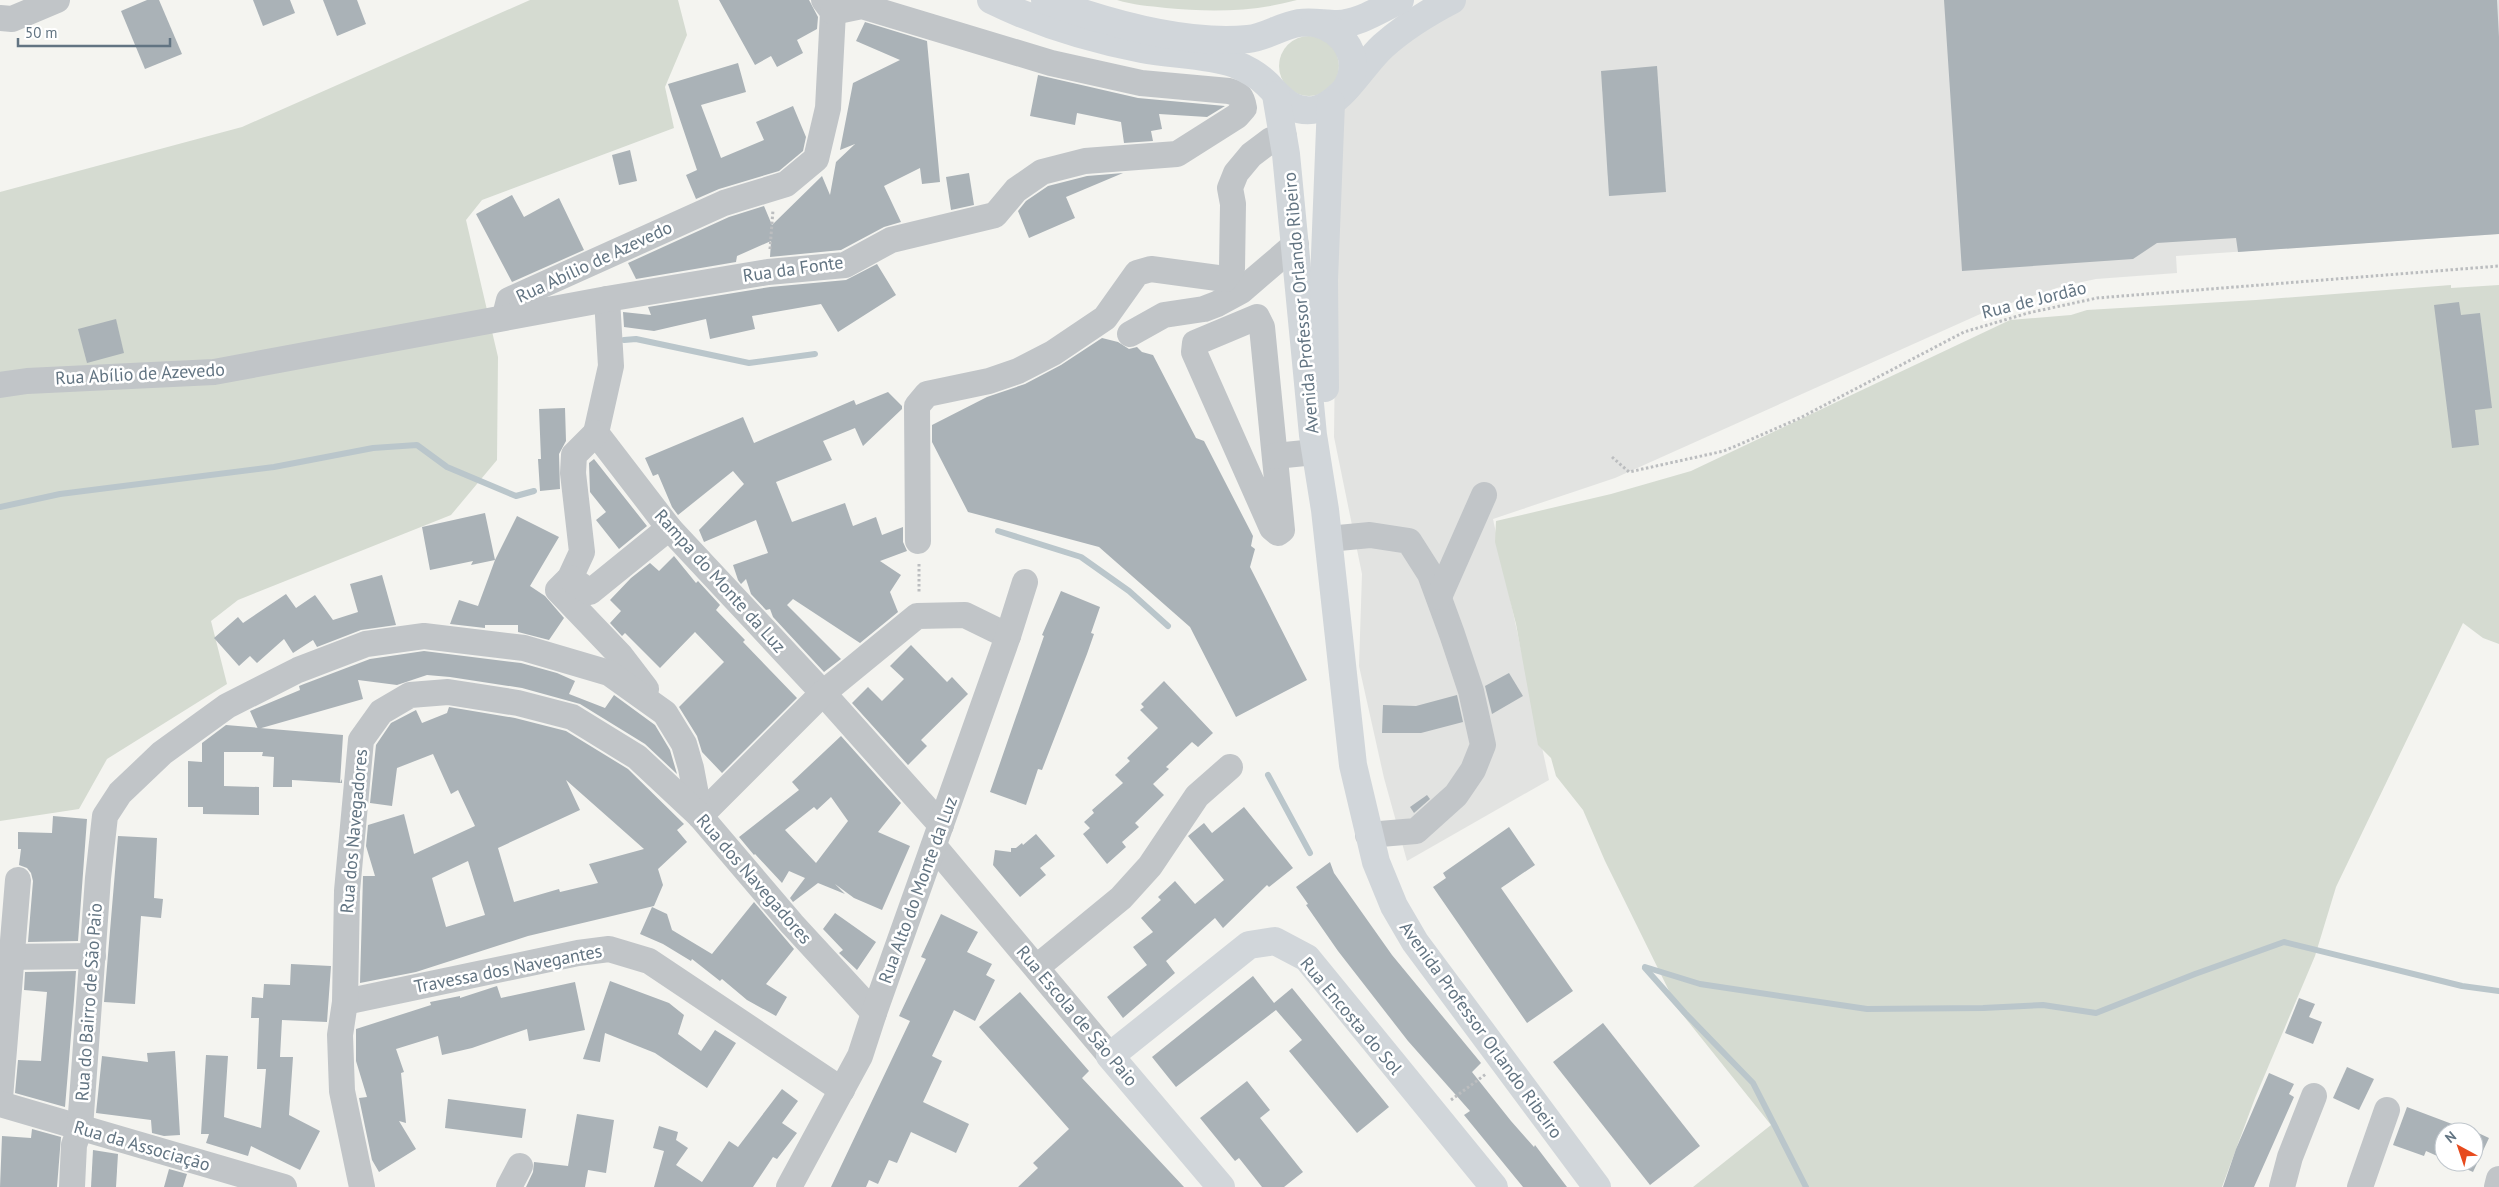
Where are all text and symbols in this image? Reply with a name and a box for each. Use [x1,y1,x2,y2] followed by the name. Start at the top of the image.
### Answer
[18,15,170,47] scale bar
[25,23,58,42] text: 50 m
[1278,171,1323,435] street label: Avenida Professor Orlando Ribeiro
[512,215,676,308] street label: Rua Abílio de Azevedo
[741,250,845,287] street label: Rua da Fonte
[1979,275,2089,324] street label: Rua de Jordão
[55,358,225,389] street label: Rua Abílio de Azevedo
[650,504,791,657] street label: Rampa do Monte da Luz
[335,748,372,914] street label: Rua dos Navegadores
[873,793,962,986] street label: Rua Alto do Monte da Luz
[692,809,817,948] street label: Rua dos Navegadores
[70,902,107,1102] street label: Rua do Bairro de São Paio
[1395,917,1568,1143] street label: Avenida Professor Orlando Ribeiro
[412,939,604,998] street label: Travessa dos Navegantes
[1012,941,1143,1091] street label: Rua Escola de São Paio
[1295,952,1408,1080] street label: Rua Encosta do Sol
[71,1115,213,1176] street label: Rua da Associação
[2434,1122,2484,1172] north arrow
[2441,1127,2460,1147] text: N

